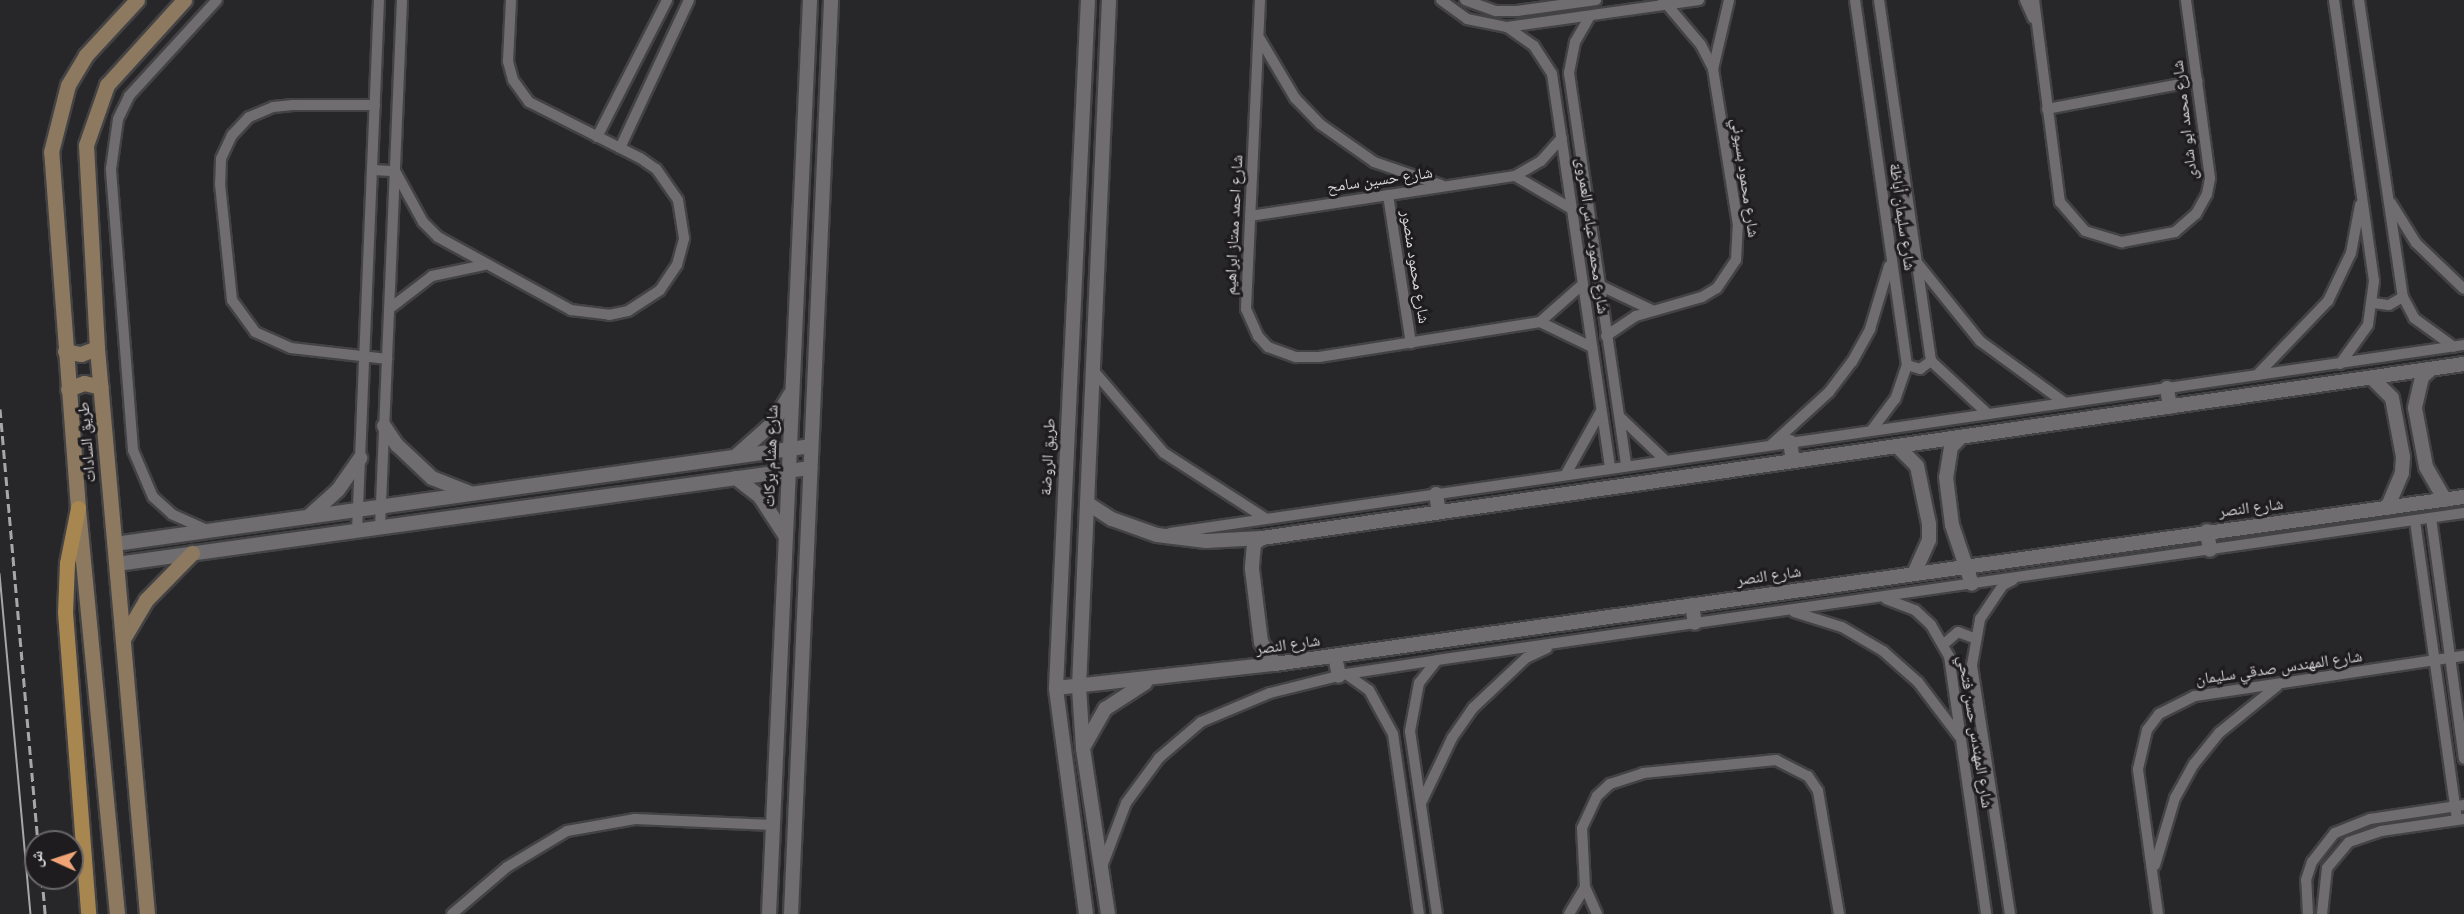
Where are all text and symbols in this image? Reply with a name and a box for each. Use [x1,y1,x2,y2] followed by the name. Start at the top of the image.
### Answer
[2169,59,2203,181] street label: شارع محمد ابو شادى
[1726,117,1762,239] street label: شارع محمود بسيوني
[1222,154,1248,296] street label: شارع احمد ممتاز ابراهيم
[1571,157,1611,315] street label: شارع محمود عباس العمروى
[1884,162,1918,272] street label: شارع سليمان أباظة
[1326,164,1434,198] street label: شارع حسين سامح
[1396,209,1432,325] street label: شارع محمود منصور
[75,401,101,483] street label: طريق السادات
[761,404,783,508] street label: شارع هشام بركات
[1037,418,1061,496] street label: طريق الروضة
[2218,496,2284,522] street label: شارع النصر
[1736,563,1802,591] street label: شارع النصر
[1255,632,1321,660] street label: شارع النصر
[2194,648,2364,690] street label: شارع المهندس صدقي سليمان
[1952,654,1996,810] street label: شارع المهندس حسن فتحي
[24,830,84,890] north arrow
[28,850,48,868] text: ش

